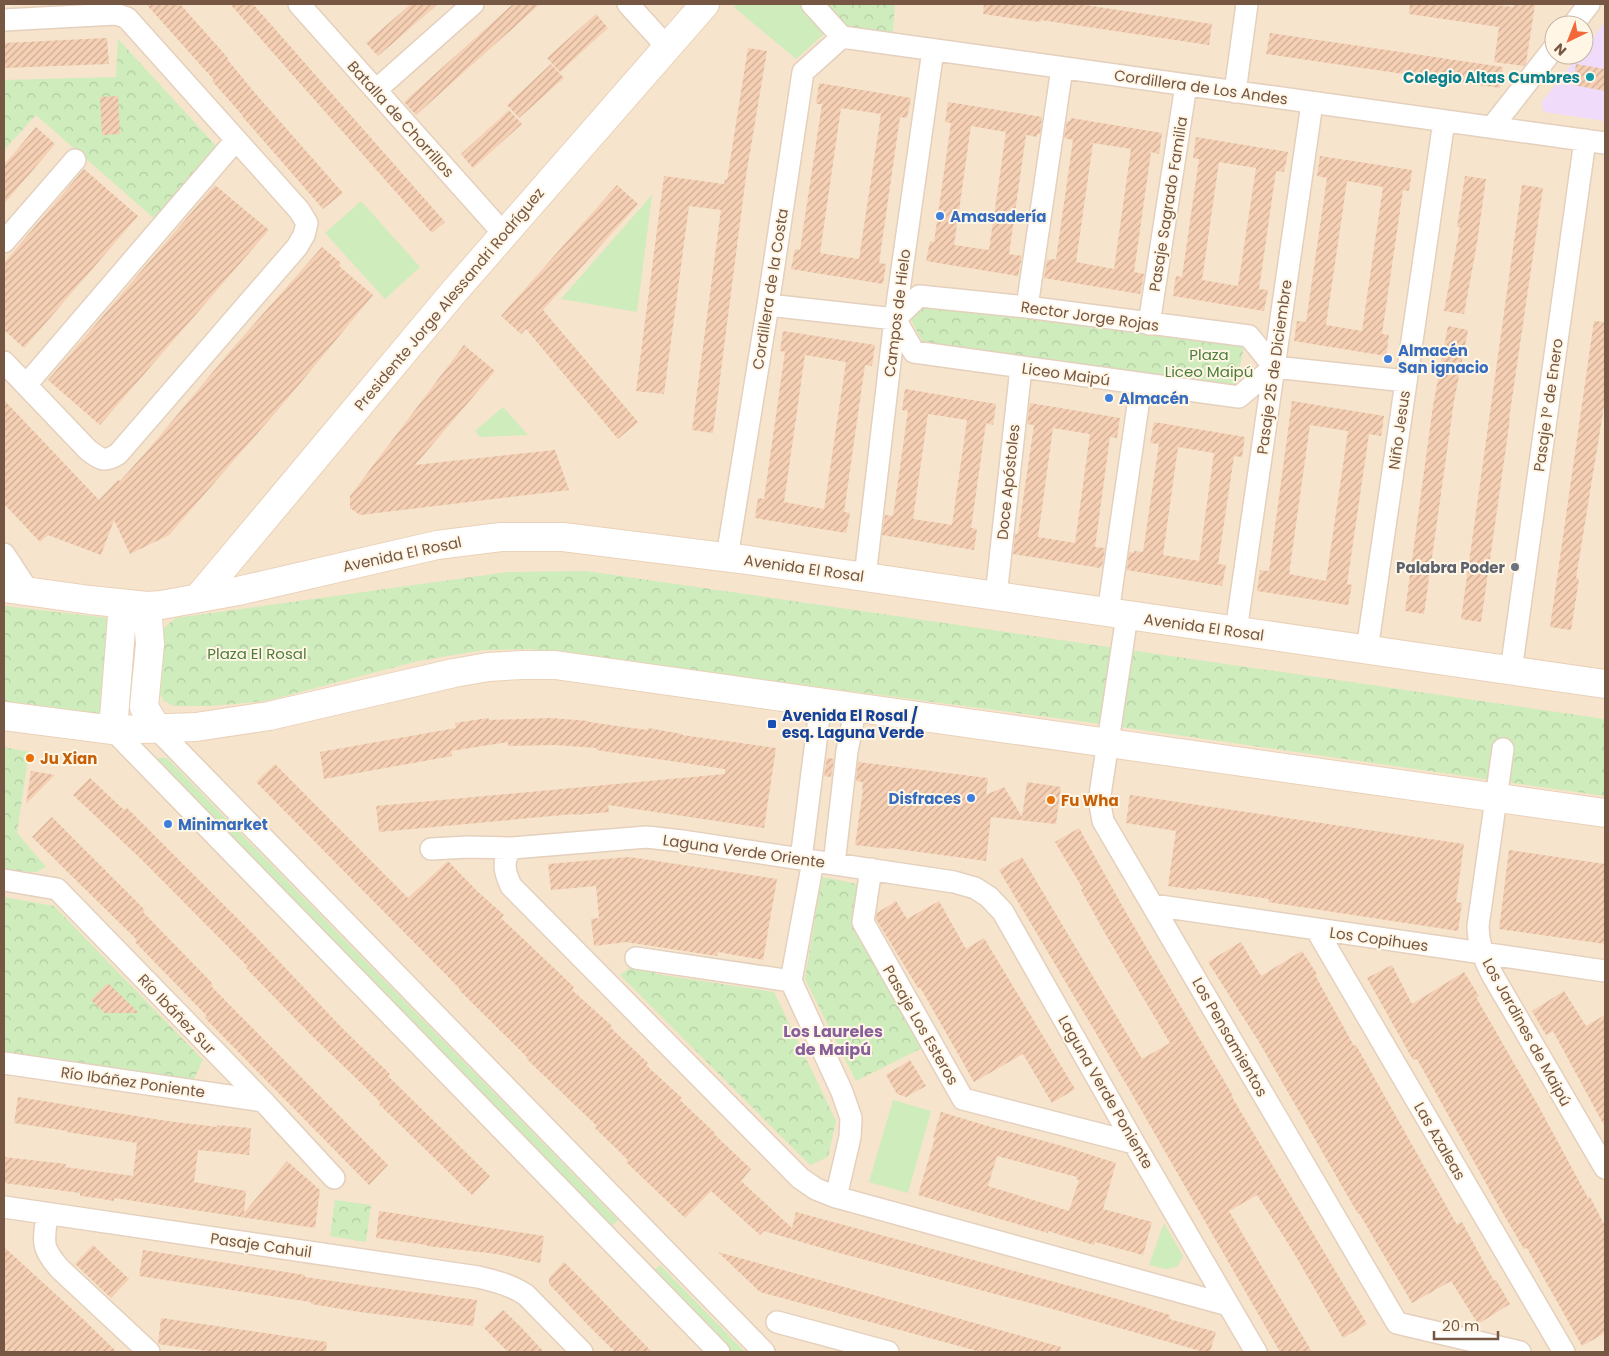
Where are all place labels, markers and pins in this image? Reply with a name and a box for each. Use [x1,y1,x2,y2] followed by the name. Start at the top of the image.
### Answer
[1403,67,1580,88] place label: Colegio Altas Cumbres
[1584,71,1596,83] marker: Colegio Altas Cumbres
[950,206,1047,227] place label: Amasadería
[934,210,946,222] marker: Amasadería
[1398,340,1489,378] place label: Almacén San ignacio
[1382,353,1394,365] marker: Almacén San ignacio
[1119,388,1189,409] place label: Almacén
[1103,392,1115,404] marker: Almacén
[1396,557,1506,578] place label: Palabra Poder
[1509,561,1521,573] marker: Palabra Poder
[782,705,924,743] place label: Avenida El Rosal / esq. Laguna Verde
[766,718,778,730] marker: Avenida El Rosal / esq. Laguna Verde
[40,748,97,769] place label: Ju Xian
[24,752,36,764] marker: Ju Xian
[889,788,961,809] place label: Disfraces
[1061,790,1119,811] place label: Fu Wha
[965,792,977,804] marker: Disfraces
[1045,794,1057,806] marker: Fu Wha
[178,814,268,835] place label: Minimarket
[162,818,174,830] marker: Minimarket

